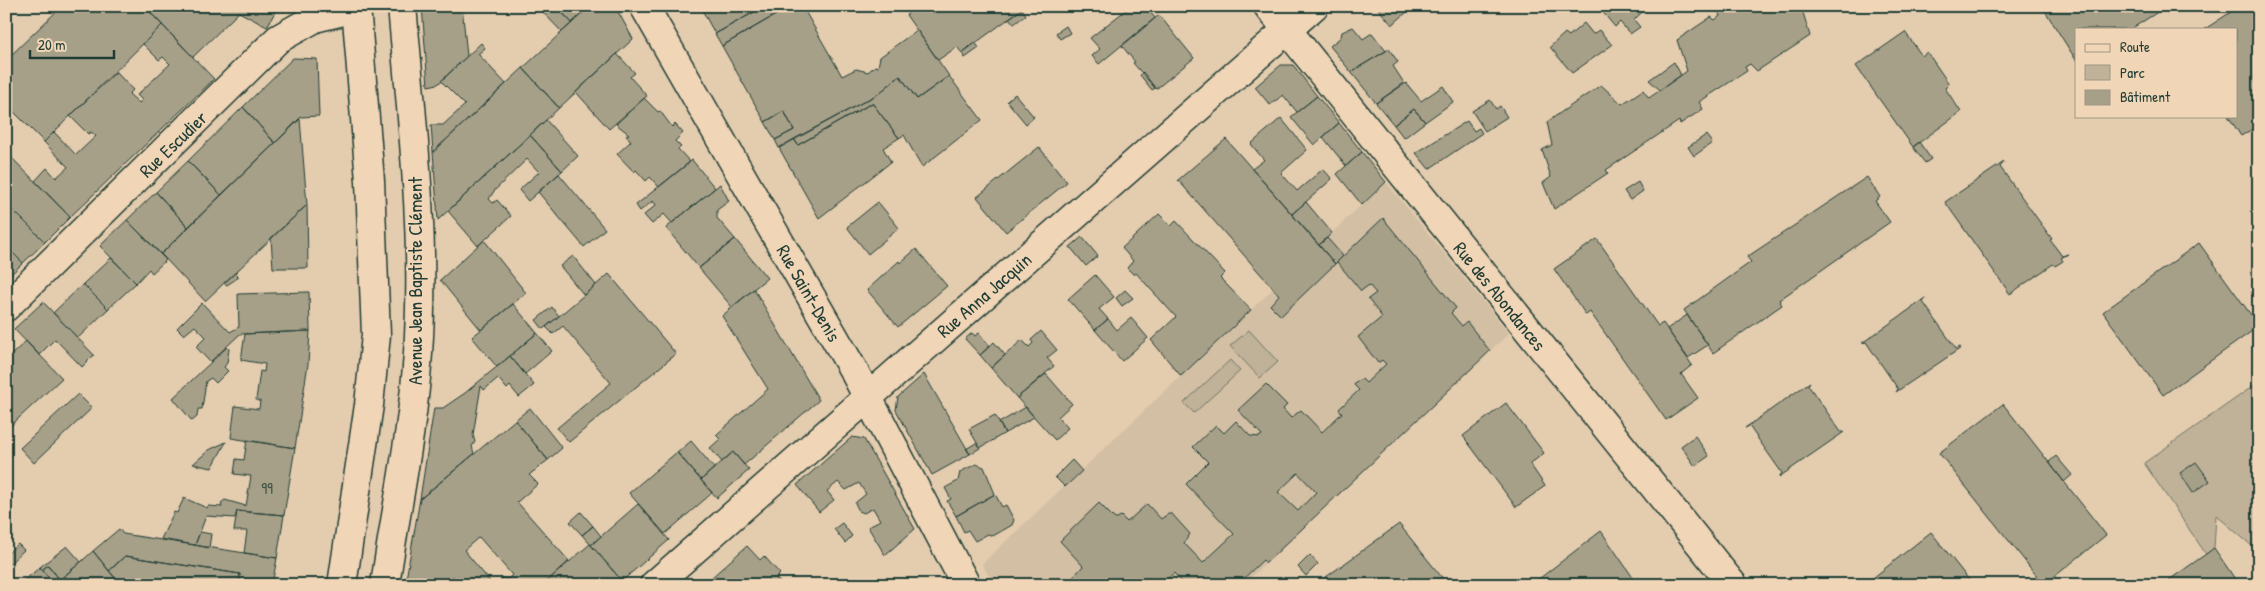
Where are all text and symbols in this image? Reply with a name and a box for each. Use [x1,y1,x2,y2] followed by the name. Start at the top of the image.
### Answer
[30,28,114,60] scale bar
[2075,28,2238,118] legend
[38,34,65,55] text: 20 m
[2120,36,2150,57] text: Route
[2120,62,2145,83] text: Parc
[2120,86,2171,107] text: Bâtiment
[133,105,213,183] street label: Rue Escudier
[402,177,428,385] street label: Avenue Jean Baptiste Clément
[1448,236,1552,356] street label: Rue des Abondances
[771,240,847,346] street label: Rue Saint-Denis
[931,247,1037,343] street label: Rue Anna Jacquin
[261,477,273,499] house number: 99

